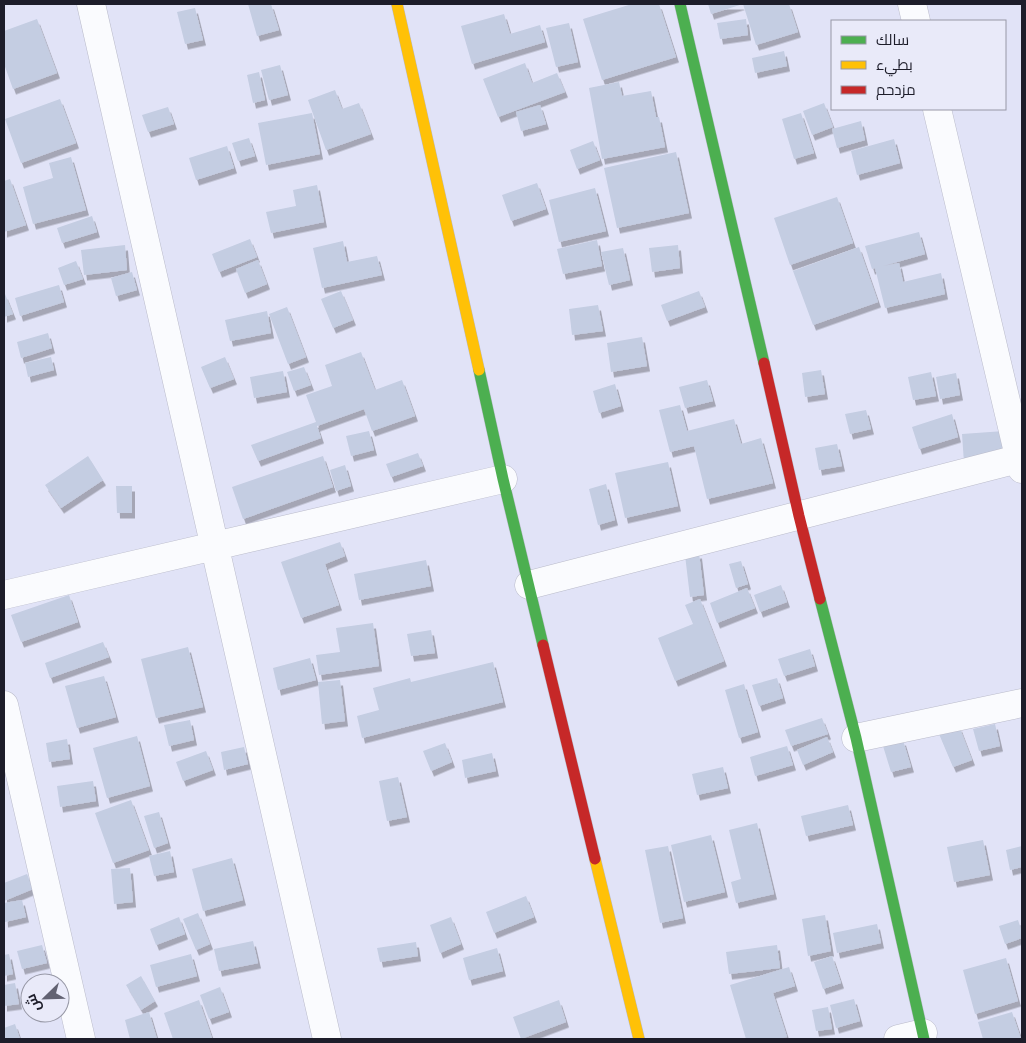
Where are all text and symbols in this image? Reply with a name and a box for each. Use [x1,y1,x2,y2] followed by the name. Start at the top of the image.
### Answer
[831,20,1006,110] legend
[876,31,909,50] text: سالك
[876,56,913,77] text: بطيء
[876,81,916,100] text: مزدحم
[20,973,70,1023] north arrow
[22,991,45,1014] text: ش

